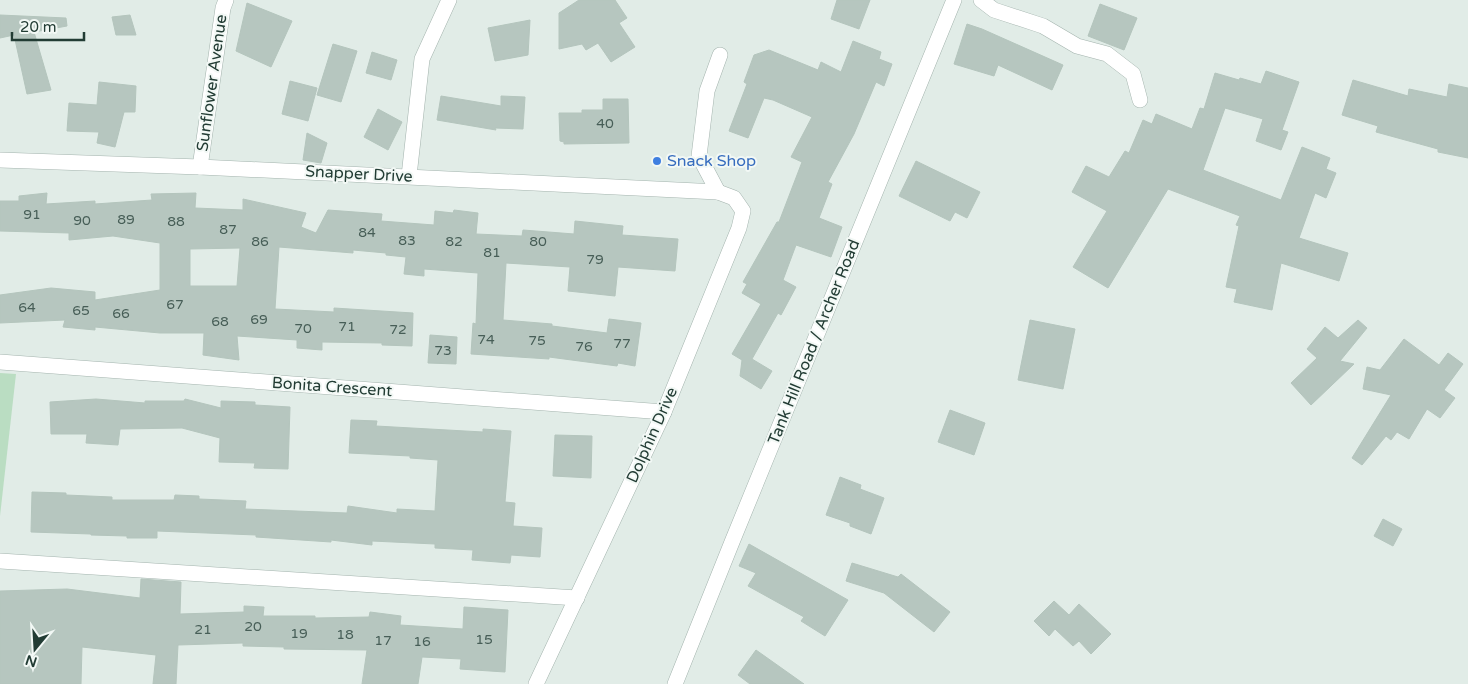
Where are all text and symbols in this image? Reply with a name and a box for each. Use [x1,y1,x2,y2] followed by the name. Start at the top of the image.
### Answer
[12,10,85,42] scale bar
[192,13,232,153] street label: Sunflower Avenue
[20,18,57,36] text: 20 m
[596,115,614,132] house number: 40
[667,151,756,171] place label: Snack Shop
[651,155,663,167] marker: Snack Shop
[305,161,413,187] street label: Snapper Drive
[23,206,41,223] house number: 91
[117,211,135,228] house number: 89
[73,212,91,229] house number: 90
[167,213,185,230] house number: 88
[219,221,237,238] house number: 87
[358,224,376,241] house number: 84
[398,232,416,249] house number: 83
[251,233,269,250] house number: 86
[445,233,463,250] house number: 82
[529,233,547,250] house number: 80
[764,237,864,447] street label: Tank Hill Road / Archer Road
[483,244,501,261] house number: 81
[586,251,604,268] house number: 79
[166,296,184,313] house number: 67
[18,299,36,316] house number: 64
[72,302,90,319] house number: 65
[112,305,130,322] house number: 66
[250,311,268,328] house number: 69
[211,313,229,330] house number: 68
[338,318,356,335] house number: 71
[294,320,312,337] house number: 70
[389,321,407,338] house number: 72
[477,331,495,348] house number: 74
[528,332,546,349] house number: 75
[613,335,631,352] house number: 77
[575,338,593,355] house number: 76
[434,342,452,359] house number: 73
[271,373,393,401] street label: Bonita Crescent
[622,384,682,486] street label: Dolphin Drive
[244,618,262,635] house number: 20
[194,621,212,638] house number: 21
[10,624,60,674] north arrow
[290,625,308,642] house number: 19
[336,626,354,643] house number: 18
[475,631,493,648] house number: 15
[374,632,392,649] house number: 17
[413,633,431,650] house number: 16
[23,651,39,671] text: N

